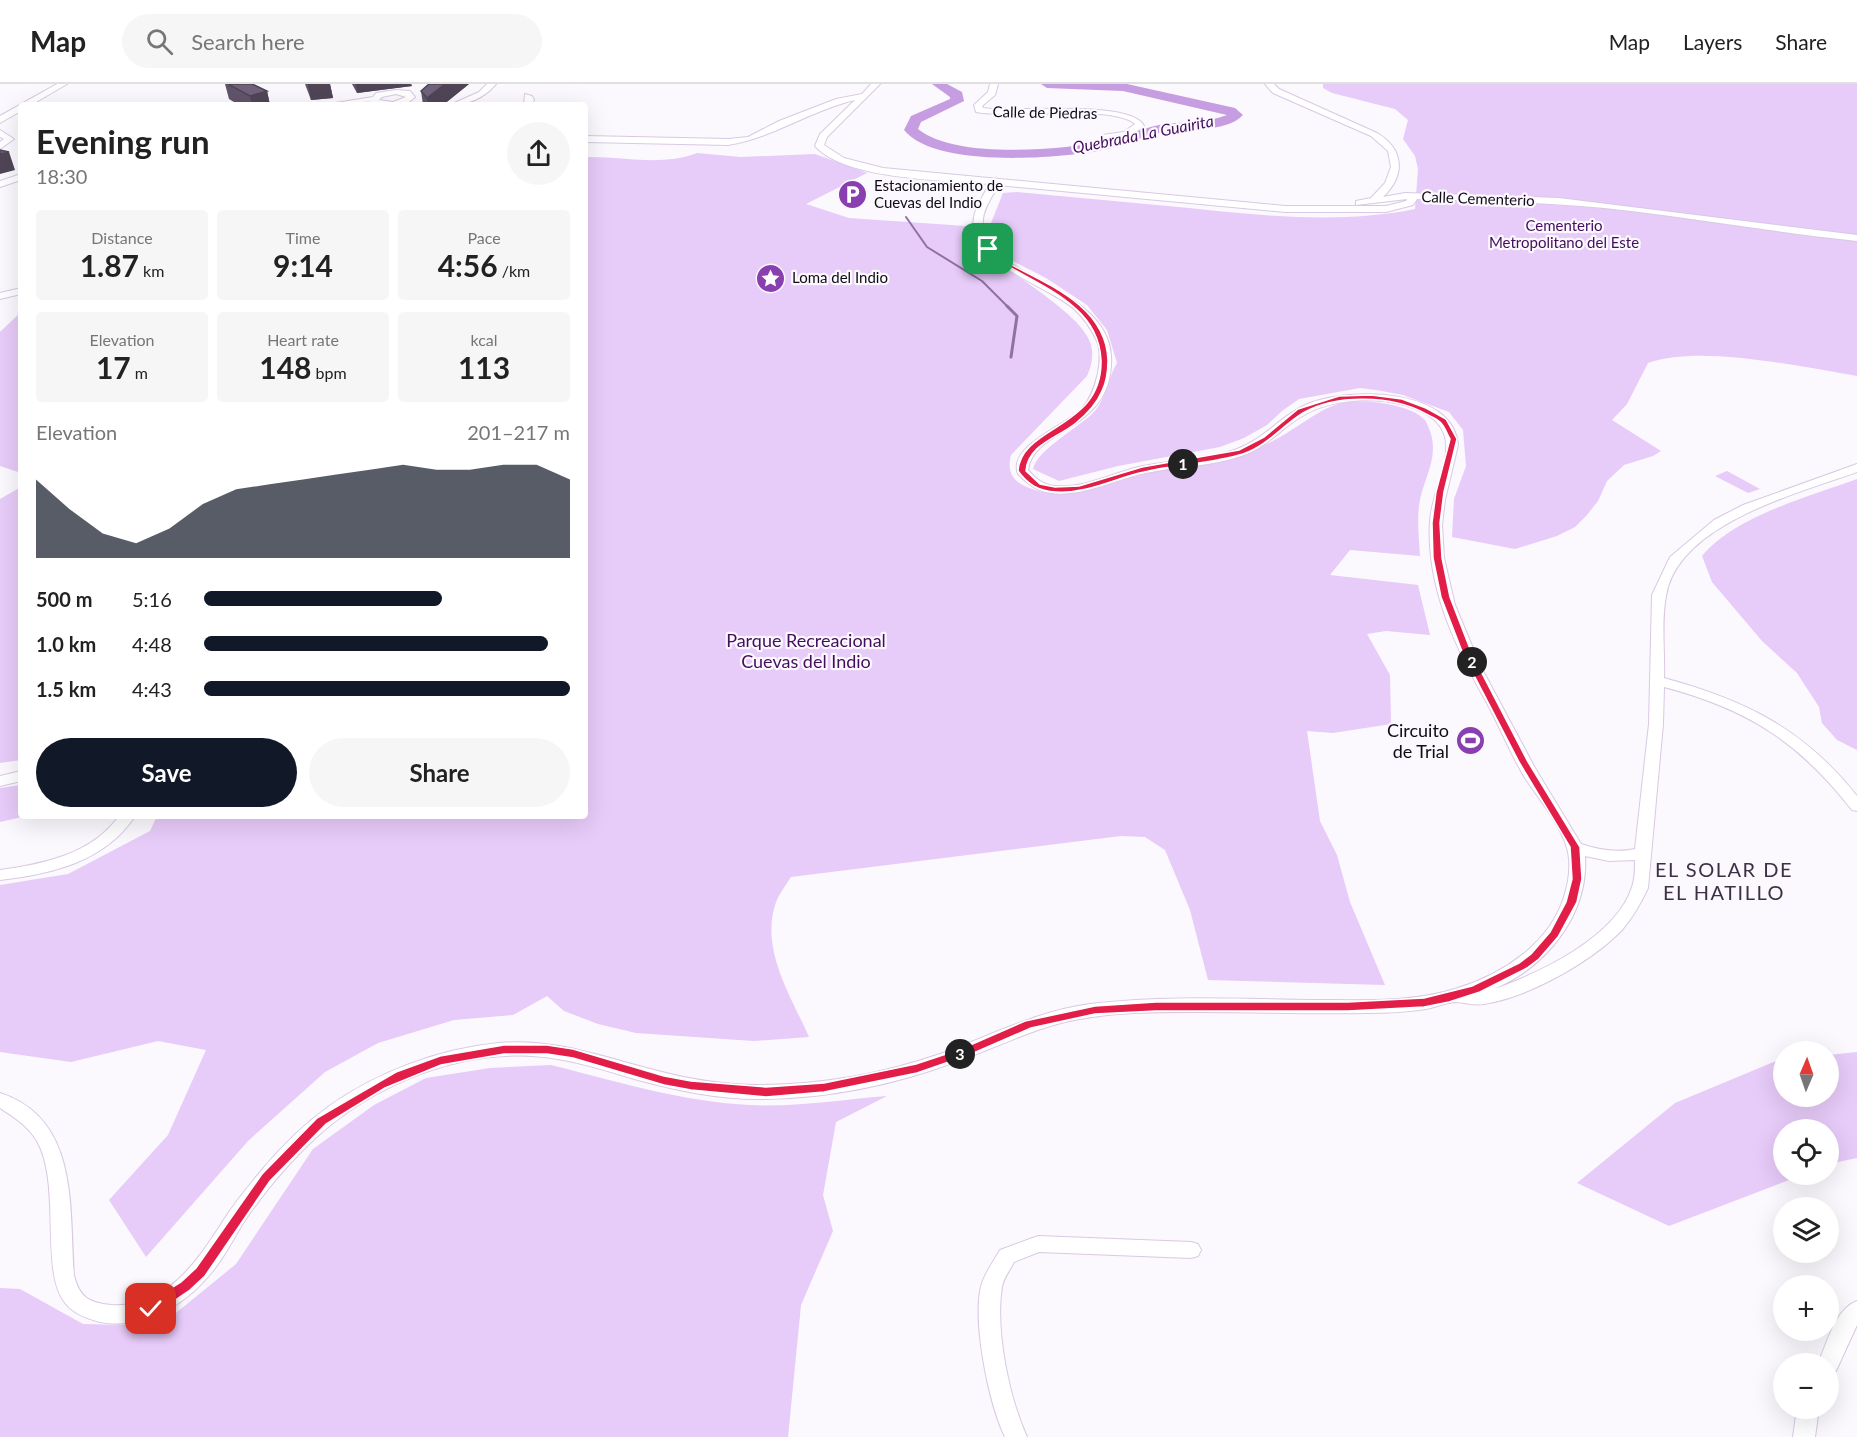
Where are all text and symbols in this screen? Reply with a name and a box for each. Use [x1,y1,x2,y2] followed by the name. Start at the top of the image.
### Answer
[122,14,542,68] search box
[30,24,86,58] text: Map
[143,25,176,58] icon: search
[191,28,305,55] text: Search here
[1609,29,1650,54] text: Map
[1683,29,1742,54] text: Layers
[1775,29,1827,54] text: Share
[993,102,1097,122] street label: Calle de Piedras
[1071,111,1215,156] water label: Quebrada La Guairita
[36,121,210,161] text: Evening run
[507,122,570,185] button: share
[36,164,87,188] text: 18:30
[874,176,1003,211] place label: Estacionamiento de Cuevas del Indio
[837,179,869,211] parking icon: Estacionamiento de Cuevas del Indio
[1421,187,1535,209] street label: Calle Cementerio
[1489,216,1639,251] park label: Cementerio Metropolitano del Este
[962,223,1013,274] pin
[91,228,153,247] text: Distance
[286,228,320,247] text: Time
[467,228,501,247] text: Pace
[971,232,1004,265] icon: arrive
[80,247,139,283] text: 1.87
[273,247,333,283] text: 9:14
[438,247,498,283] text: 4:56
[139,261,164,280] text: km
[498,261,530,280] text: /km
[755,262,787,294] place icon: Loma del Indio
[792,268,888,286] place label: Loma del Indio
[90,330,155,349] text: Elevation
[267,330,339,349] text: Heart rate
[470,330,498,349] text: kcal
[96,349,131,385] text: 17
[259,349,312,385] text: 148
[458,349,510,385] text: 113
[131,363,148,382] text: m
[312,363,347,382] text: bpm
[36,420,117,444] text: Elevation
[467,420,570,444] text: 201–217 m
[1168,449,1198,479] pin: 1
[1178,454,1188,473] text: 1
[36,587,92,611] text: 500 m
[132,587,172,611] text: 5:16
[726,629,886,672] park label: Parque Recreacional Cuevas del Indio
[36,632,96,656] text: 1.0 km
[132,632,172,656] text: 4:48
[1457,647,1487,677] pin: 2
[1467,652,1477,671] text: 2
[36,677,96,701] text: 1.5 km
[132,677,172,701] text: 4:43
[1387,719,1449,762] place label: Circuito de Trial
[1454,725,1486,757] sports icon: Circuito de Trial
[36,738,297,807] button: Save
[309,738,570,807] button: Share
[1655,857,1793,904] district label: EL SOLAR DE EL HATILLO
[945,1039,975,1069] pin: 3
[1773,1041,1839,1107] north arrow
[1773,1041,1839,1419] map controls
[955,1044,965,1063] text: 3
[1773,1119,1839,1185] button: locate
[1773,1197,1839,1263] button: layers
[1773,1275,1839,1341] button: +
[125,1283,176,1334] pin
[134,1292,167,1325] icon: check
[1773,1353,1839,1419] button: −

